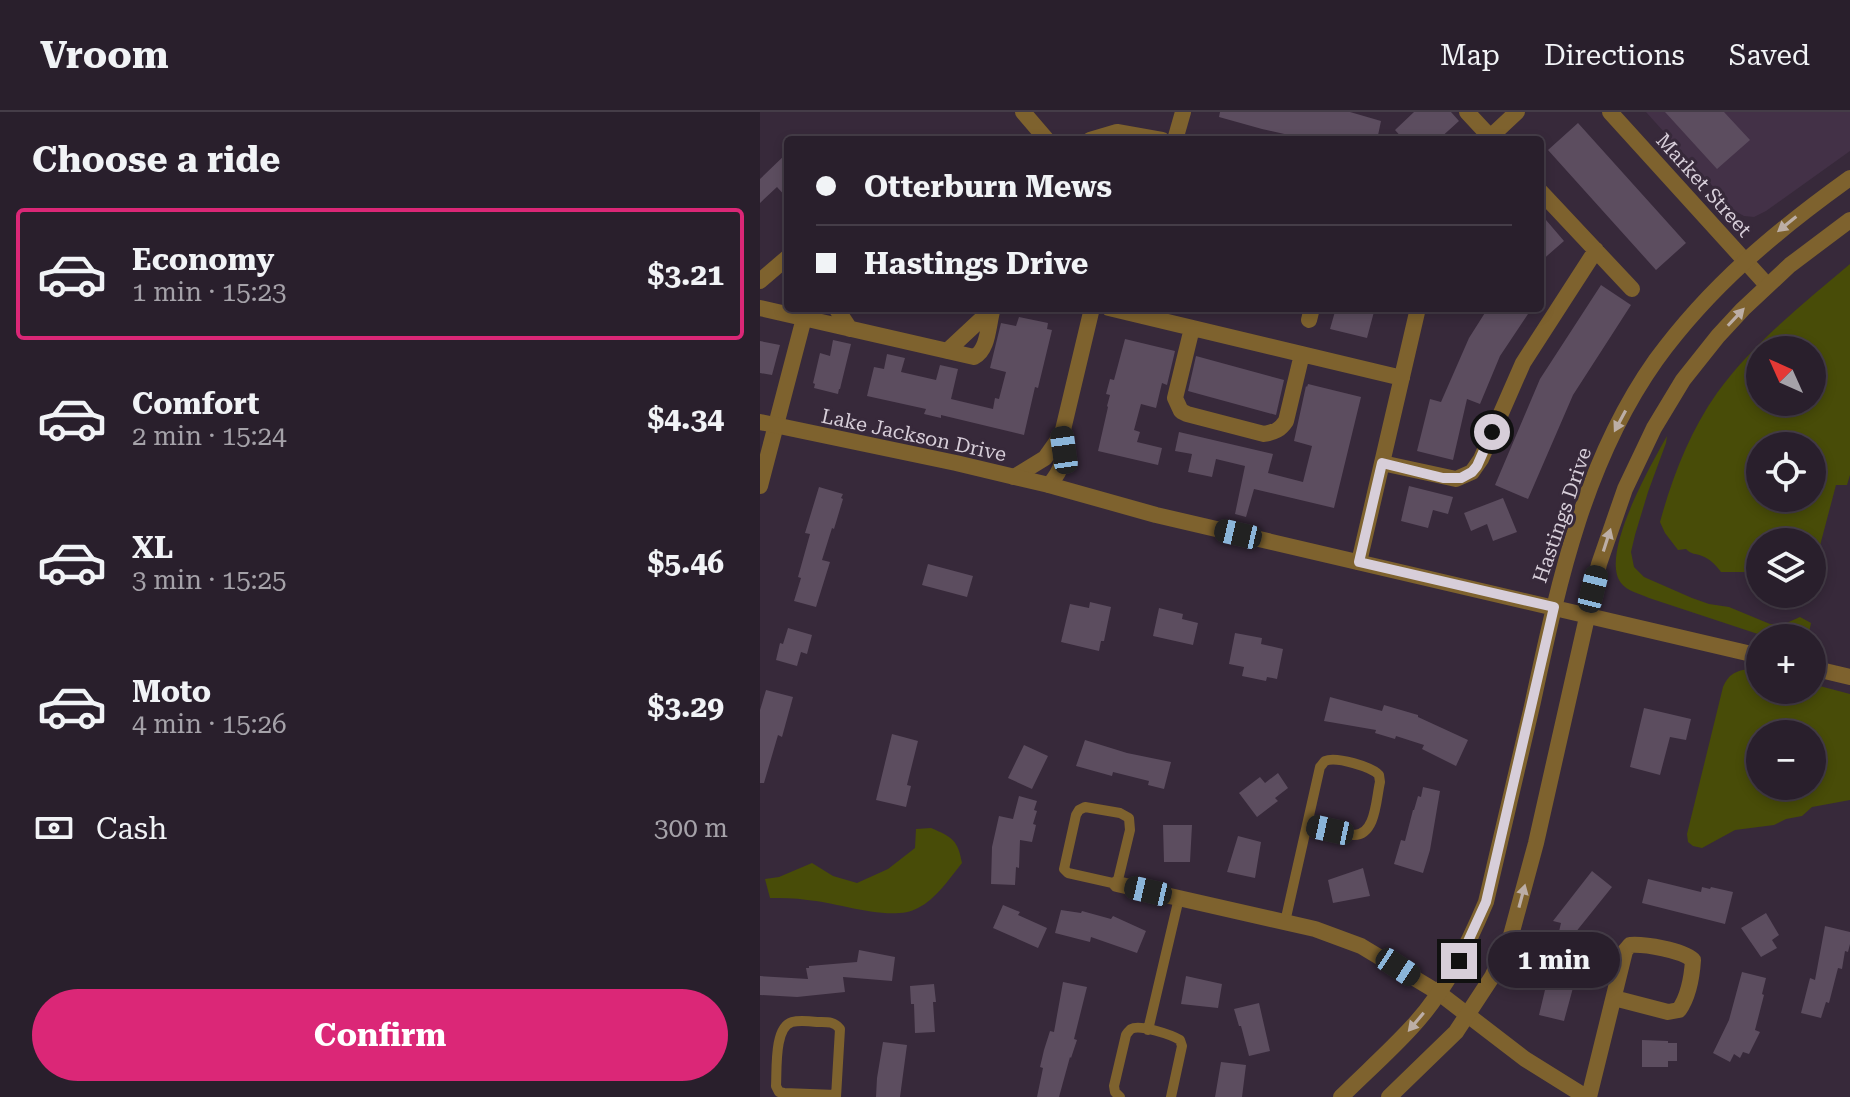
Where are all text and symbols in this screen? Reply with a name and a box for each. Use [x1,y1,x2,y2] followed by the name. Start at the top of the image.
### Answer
[40,33,169,77] text: Vroom
[1440,39,1500,72] text: Map
[1544,39,1685,72] text: Directions
[1729,39,1810,72] text: Saved
[1651,128,1757,242] street label: Market Street
[32,139,280,181] text: Choose a ride
[864,169,1112,204] text: Otterburn Mews
[1777,215,1797,232] one-way arrow
[36,238,108,310] icon: car
[132,242,274,277] text: Economy
[864,246,1088,281] text: Hastings Drive
[647,257,724,292] text: $3.21
[132,277,287,307] text: 1 min · 15:23
[1726,307,1744,326] one-way arrow
[1746,336,1826,416] north arrow
[1746,336,1826,800] map controls
[36,382,108,454] icon: car
[132,386,259,421] text: Comfort
[647,401,724,436] text: $4.34
[819,404,1009,466] street label: Lake Jackson Drive
[1613,409,1626,432] one-way arrow
[1474,414,1510,450] route start
[132,421,287,451] text: 2 min · 15:24
[1049,425,1079,475] car
[1746,432,1826,512] button: locate
[1528,444,1596,586] street label: Hastings Drive
[1212,517,1264,551] car
[36,526,108,598] icon: car
[1601,527,1613,551] one-way arrow
[1746,528,1826,608] button: layers
[132,530,173,565] text: XL
[647,545,724,580] text: $5.46
[1576,563,1610,615] car
[132,565,287,595] text: 3 min · 15:25
[1746,624,1826,704] button: +
[36,670,108,742] icon: car
[132,674,211,709] text: Moto
[647,689,724,724] text: $3.29
[132,709,287,739] text: 4 min · 15:26
[1746,720,1826,800] button: −
[32,806,76,850] icon: cash
[96,811,167,846] text: Cash
[654,813,728,843] text: 300 m
[1304,813,1356,847] car
[1122,874,1174,908] car
[1516,883,1528,908] one-way arrow
[1487,933,1619,989] callout: 1 min
[1441,943,1477,979] route end
[1371,944,1425,990] car
[1518,945,1590,975] text: 1 min
[32,989,728,1081] button: Confirm
[1408,1012,1425,1032] one-way arrow

